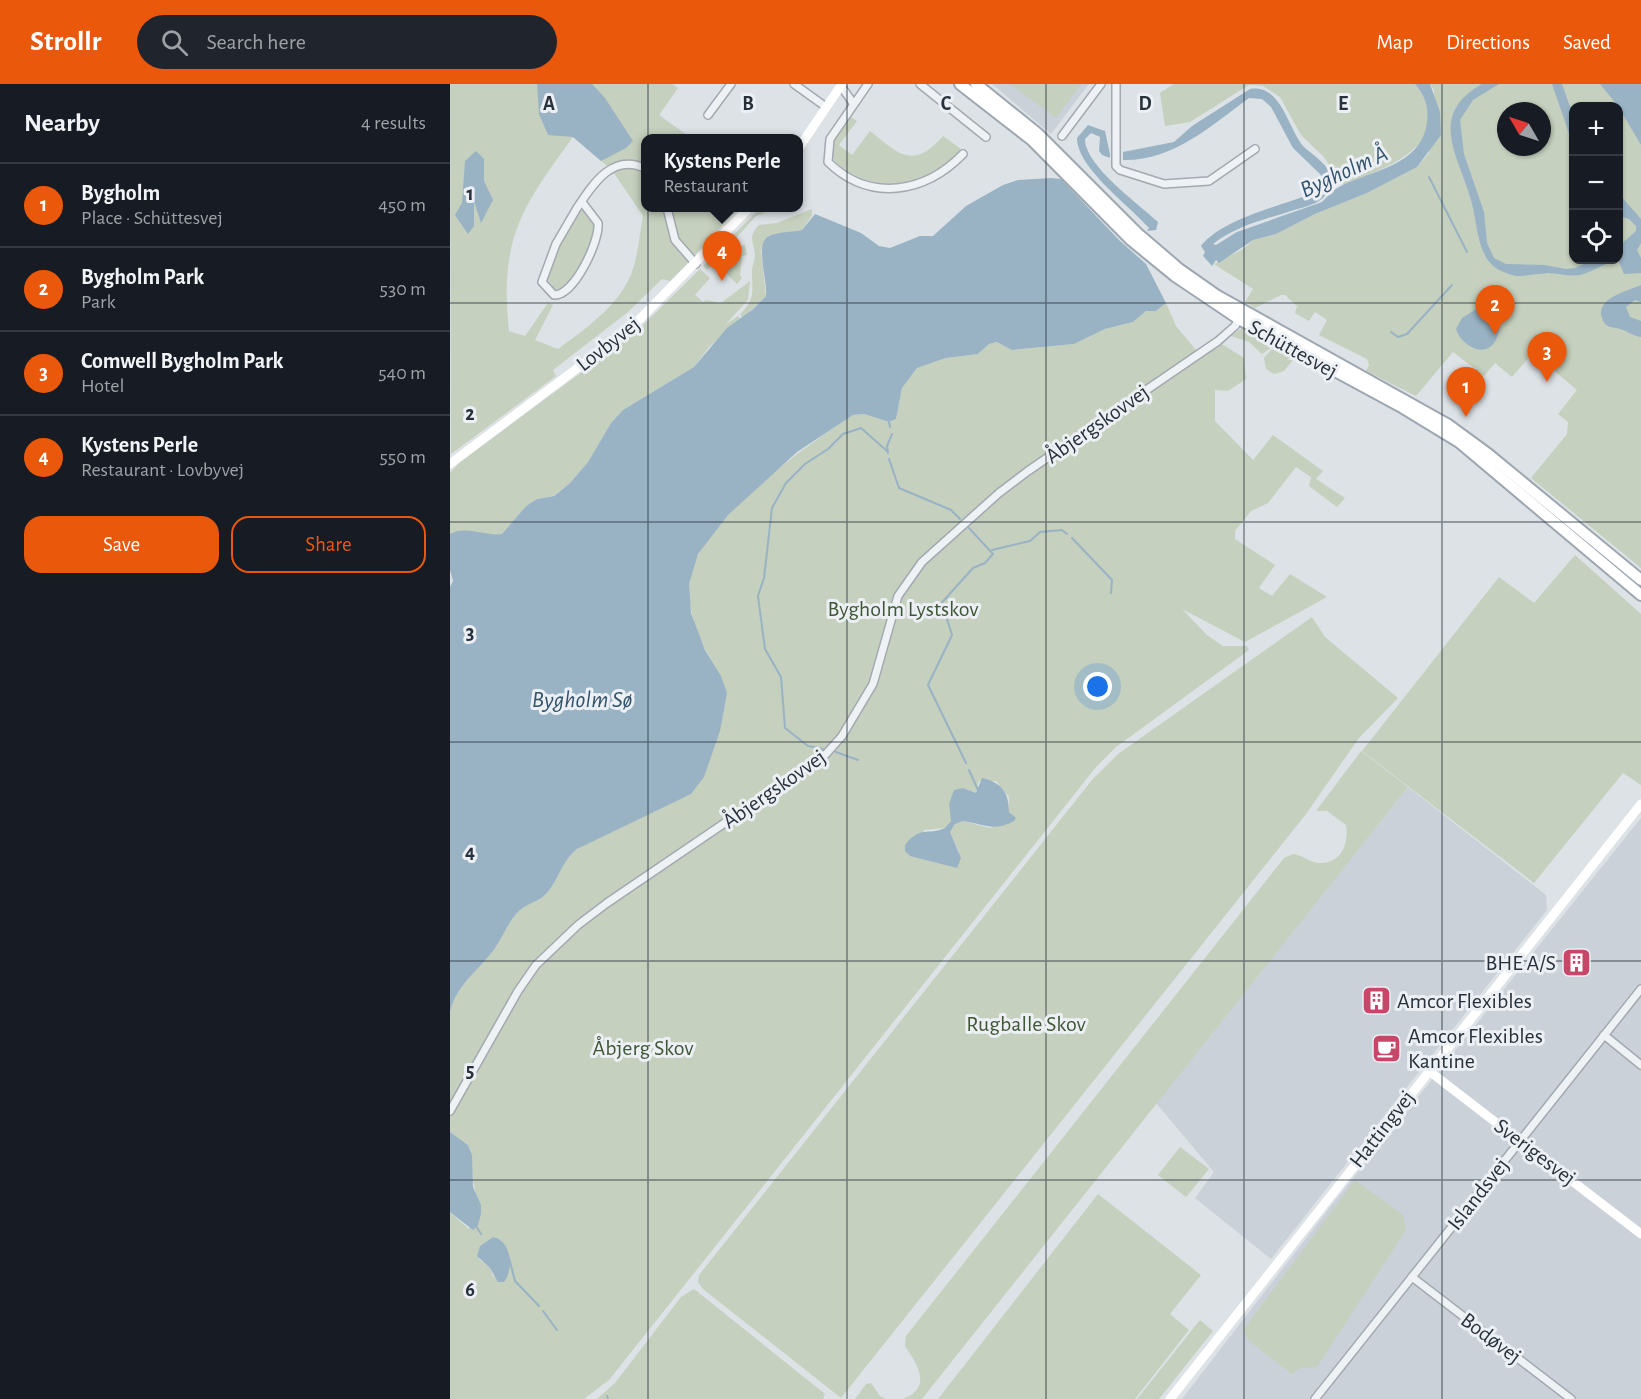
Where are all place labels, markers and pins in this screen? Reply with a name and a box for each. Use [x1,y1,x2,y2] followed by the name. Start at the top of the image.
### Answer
[702,232,742,281] pin: 4
[1476,286,1514,335] pin: 2
[1528,332,1566,382] pin: 3
[1446,368,1486,417] pin: 1
[1561,947,1593,979] building icon: BHE A/S
[1485,952,1556,974] place label: BHE A/S
[1360,985,1392,1017] building icon: Amcor Flexibles
[1397,990,1532,1012] place label: Amcor Flexibles
[1408,1025,1543,1072] place label: Amcor Flexibles Kantine
[1371,1033,1403,1065] cafe icon: Amcor Flexibles Kantine

